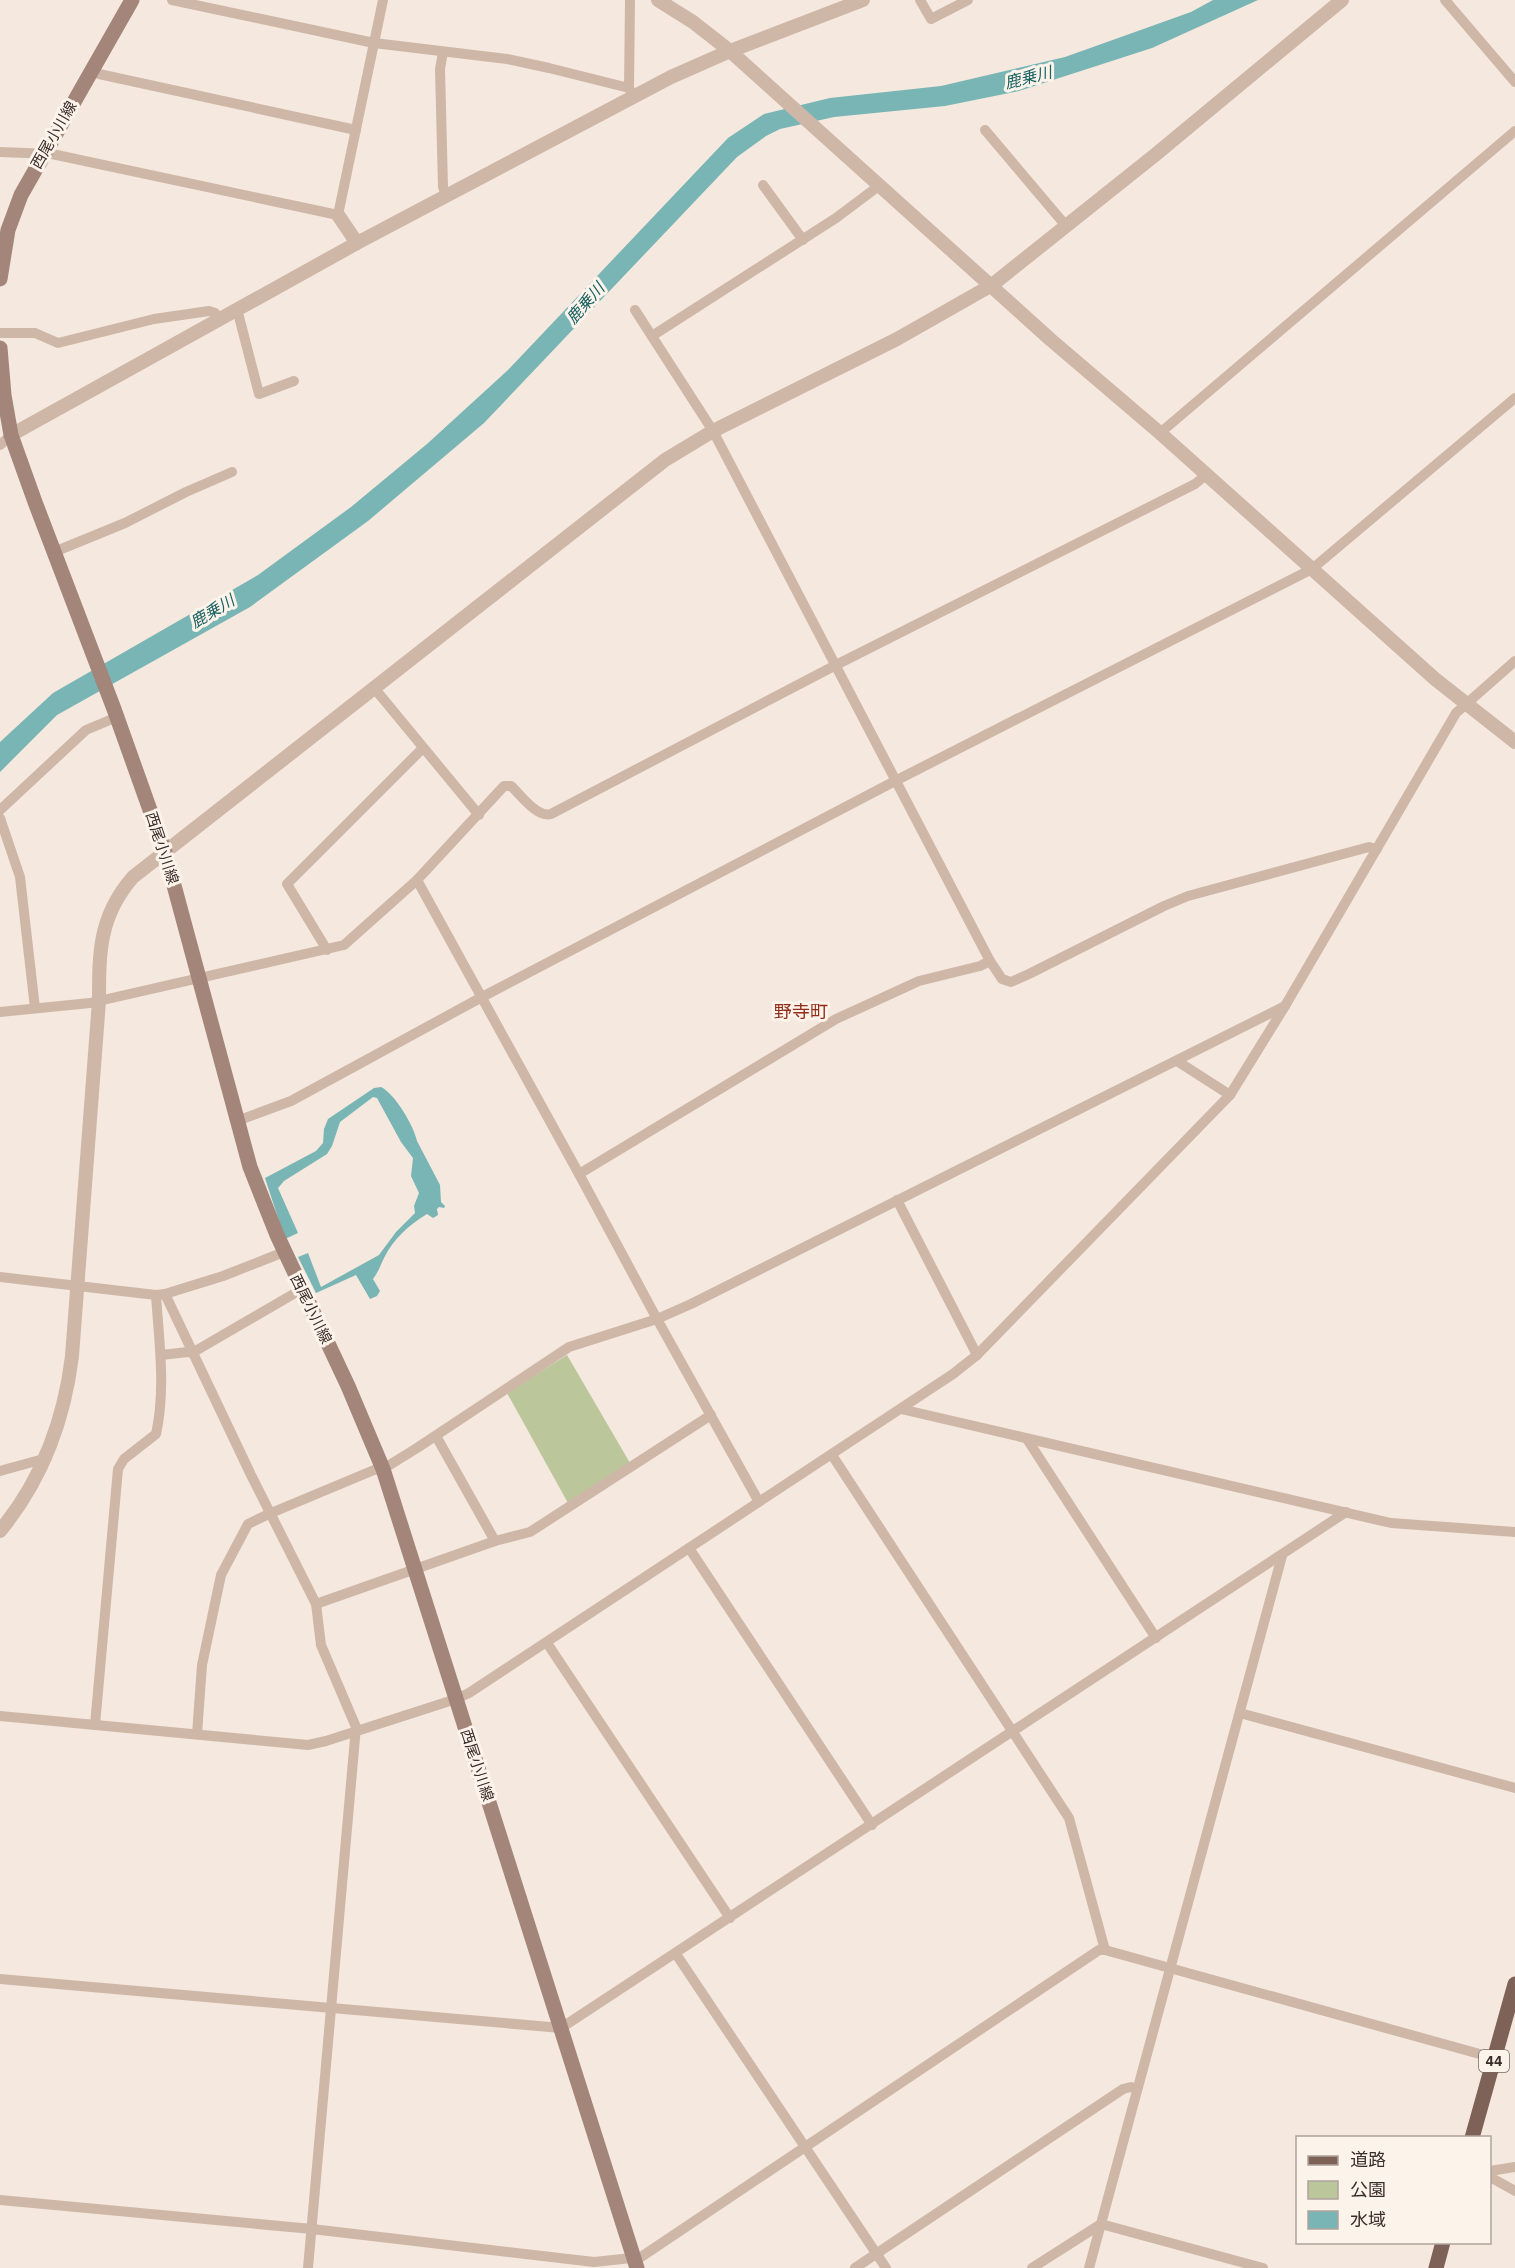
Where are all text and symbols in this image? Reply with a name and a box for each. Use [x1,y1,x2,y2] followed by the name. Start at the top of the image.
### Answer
[1002,61,1056,93] water label: 鹿乗川
[27,98,81,172] street label: 西尾小川線
[562,277,610,328] water label: 鹿乗川
[186,589,239,632] water label: 鹿乗川
[142,809,183,886] street label: 西尾小川線
[774,1000,828,1023] district label: 野寺町
[286,1271,336,1347] street label: 西尾小川線
[457,1726,498,1803] street label: 西尾小川線
[1479,2050,1509,2072] road number: 44
[1296,2136,1491,2244] legend
[1350,2148,1386,2171] text: 道路
[1350,2178,1386,2201] text: 公園
[1350,2208,1386,2231] text: 水域

